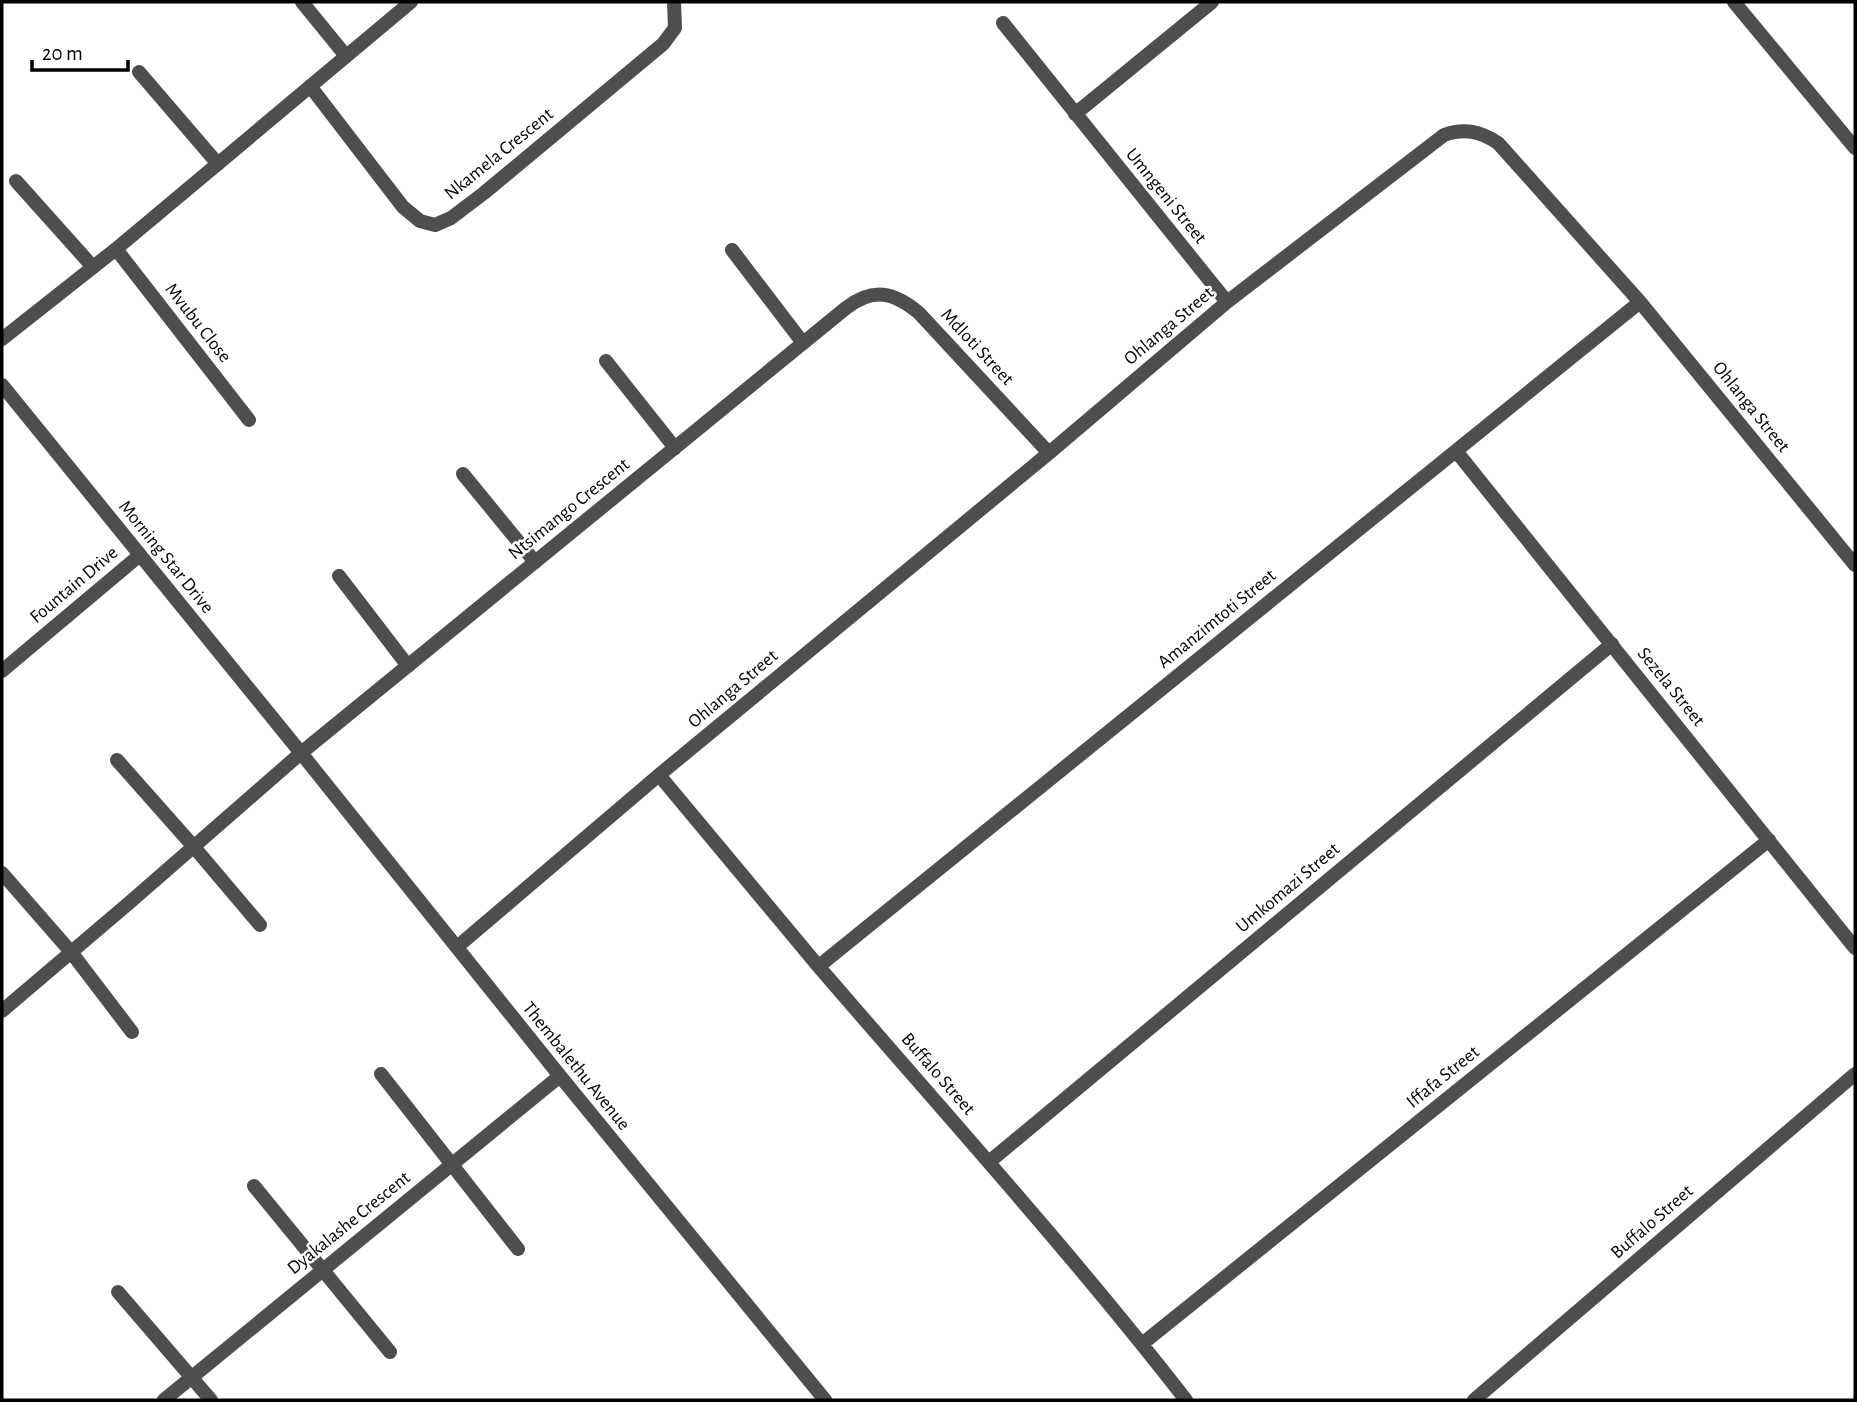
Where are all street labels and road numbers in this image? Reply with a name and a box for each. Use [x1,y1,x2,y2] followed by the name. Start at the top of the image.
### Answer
[441,105,557,203] street label: Nkamela Crescent
[1122,145,1210,247] street label: Umngeni Street
[161,280,235,366] street label: Mvubu Close
[1120,283,1218,369] street label: Ohlanga Street
[937,305,1017,389] street label: Mdloti Street
[1709,358,1793,456] street label: Ohlanga Street
[505,455,633,563] street label: Ntsimango Crescent
[115,497,217,617] street label: Morning Star Drive
[26,543,122,627] street label: Fountain Drive
[1154,566,1280,672] street label: Amanzimtoti Street
[1634,644,1708,730] street label: Sezela Street
[684,646,782,732] street label: Ohlanga Street
[1233,839,1343,937] street label: Umkomazi Street
[519,998,633,1134] street label: Thembalethu Avenue
[897,1029,979,1119] street label: Buffalo Street
[1403,1042,1483,1112] street label: Iffafa Street
[284,1168,414,1278] street label: Dyakalashe Crescent
[1607,1181,1697,1263] street label: Buffalo Street

